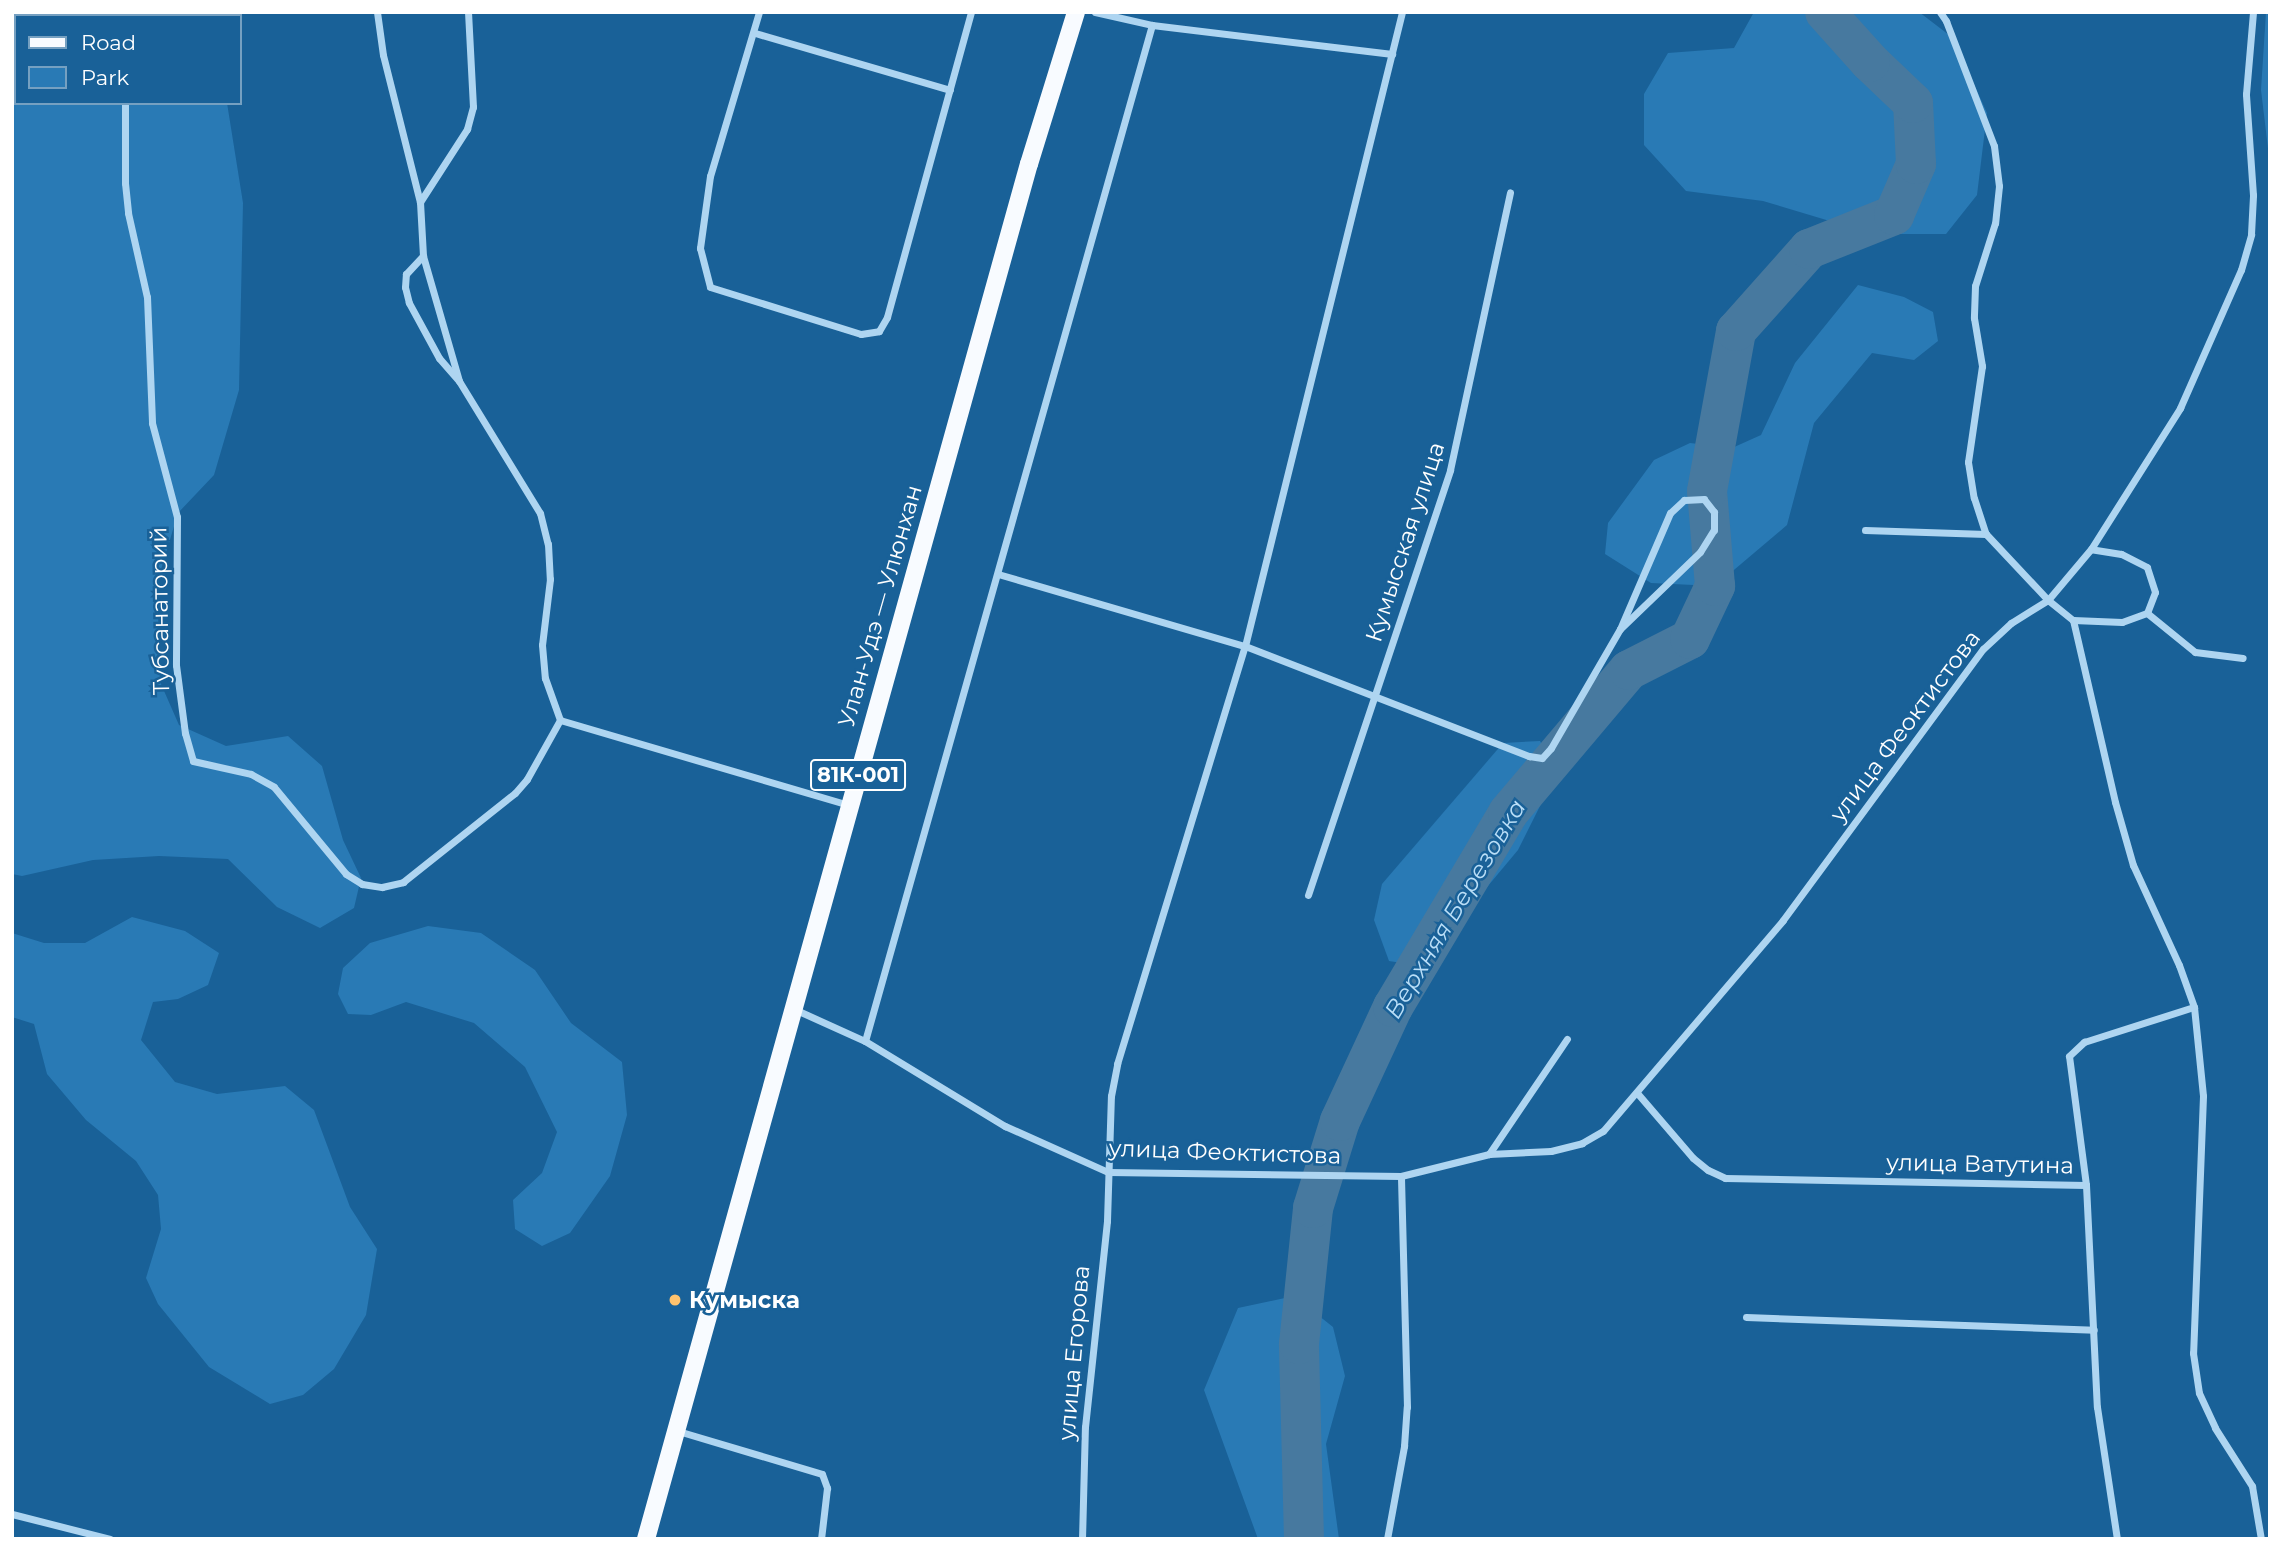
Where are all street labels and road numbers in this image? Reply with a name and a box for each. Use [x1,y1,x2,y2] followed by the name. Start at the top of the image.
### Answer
[1360,439,1450,645] street label: Кумысская улица
[832,482,928,730] street label: Улан-Удэ — Улюнхан
[145,527,175,695] street label: Тубсанаторий
[1824,625,1986,827] street label: улица Феоктистова
[809,758,907,792] road number: 81К-001
[1108,1134,1342,1170] street label: улица Феоктистова
[1886,1149,2074,1179] street label: улица Ватутина
[1053,1264,1095,1442] street label: улица Егорова

